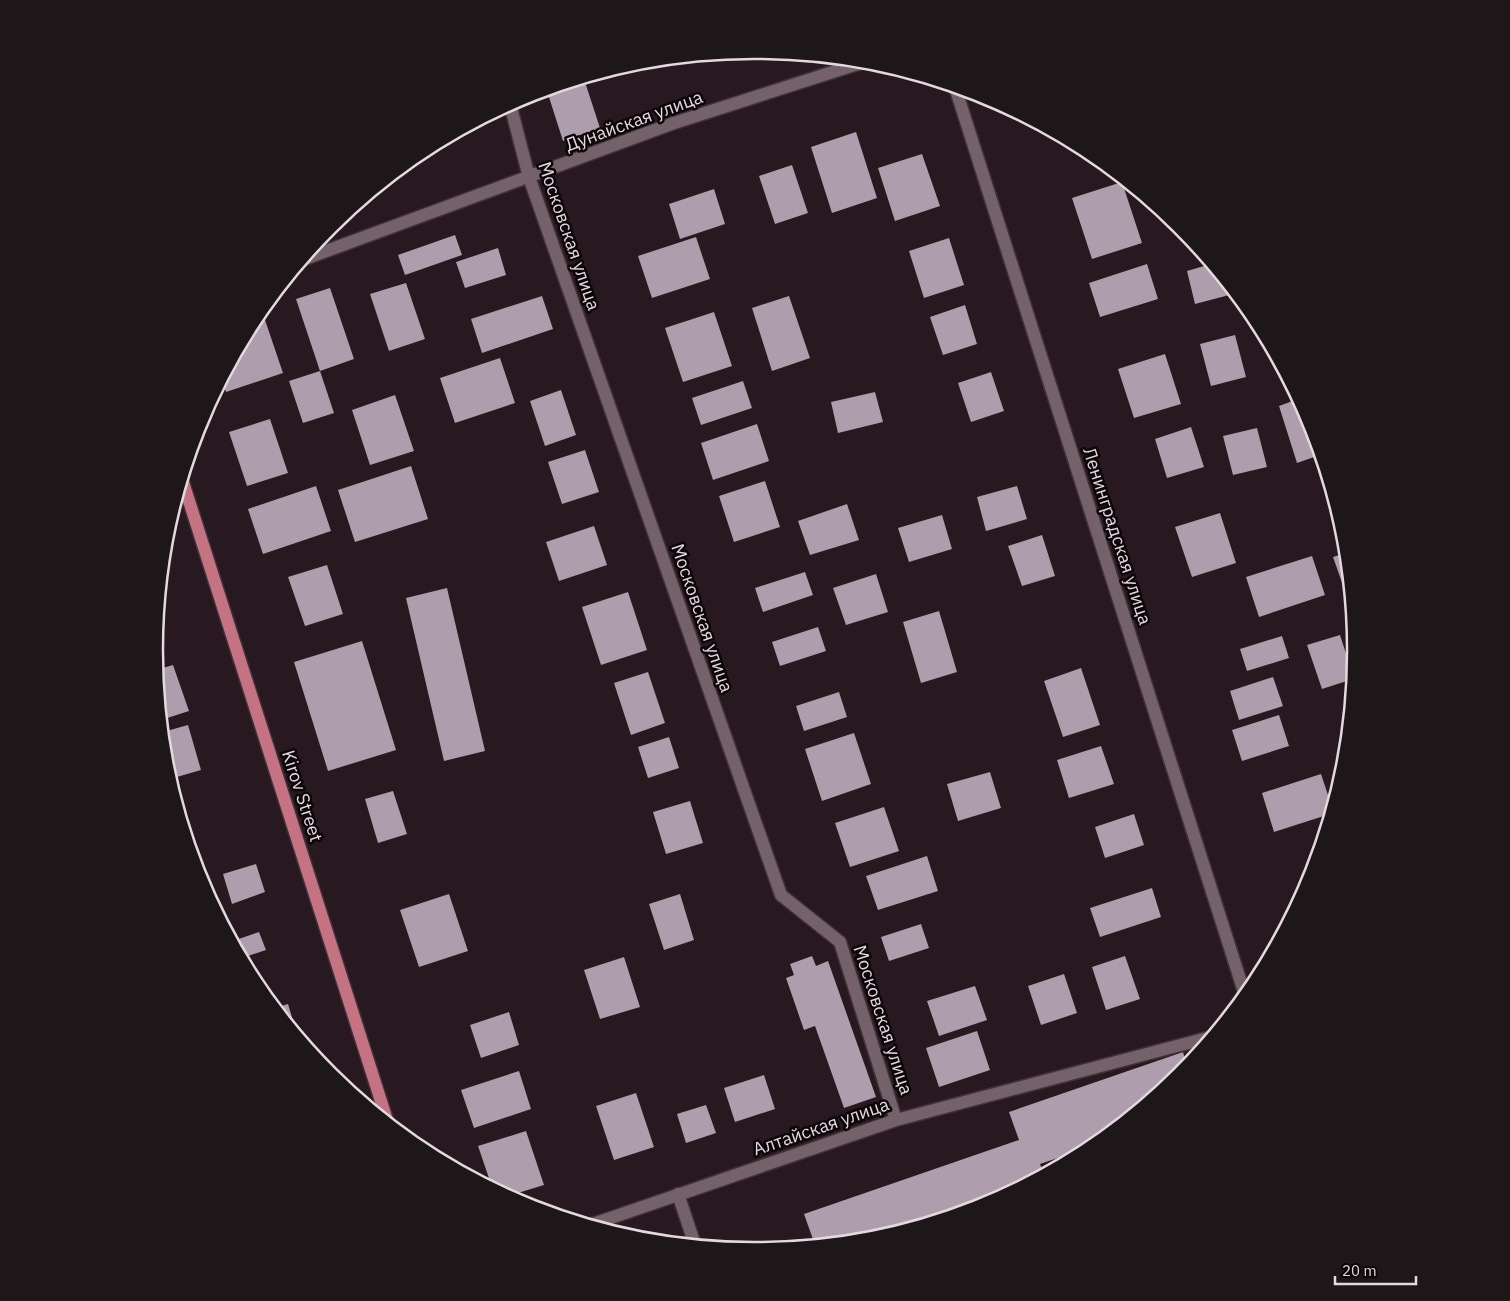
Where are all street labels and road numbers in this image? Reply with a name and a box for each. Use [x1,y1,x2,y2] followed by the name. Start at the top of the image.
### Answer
[562,85,706,156] street label: Дунайская улица
[533,159,606,314] street label: Московская улица
[1078,444,1157,628] street label: Ленинградская улица
[666,541,739,696] street label: Московская улица
[277,747,328,845] street label: Kirov Street
[848,942,919,1098] street label: Московская улица
[750,1092,892,1161] street label: Алтайская улица

